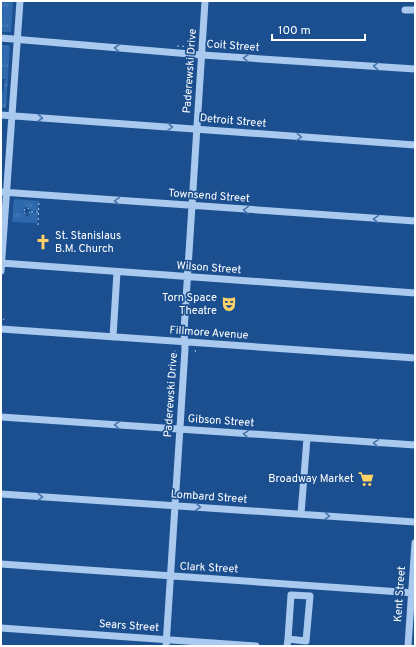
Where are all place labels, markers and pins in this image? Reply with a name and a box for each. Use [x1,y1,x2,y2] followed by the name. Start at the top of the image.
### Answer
[55,229,121,256] place label: St. Stanislaus B.M. Church
[34,233,52,251] church icon: St. Stanislaus B.M. Church
[162,291,217,318] place label: Torn Space Theatre
[220,295,238,313] theatre icon: Torn Space Theatre
[357,470,375,488] supermarket icon: Broadway Market
[268,472,354,486] place label: Broadway Market

